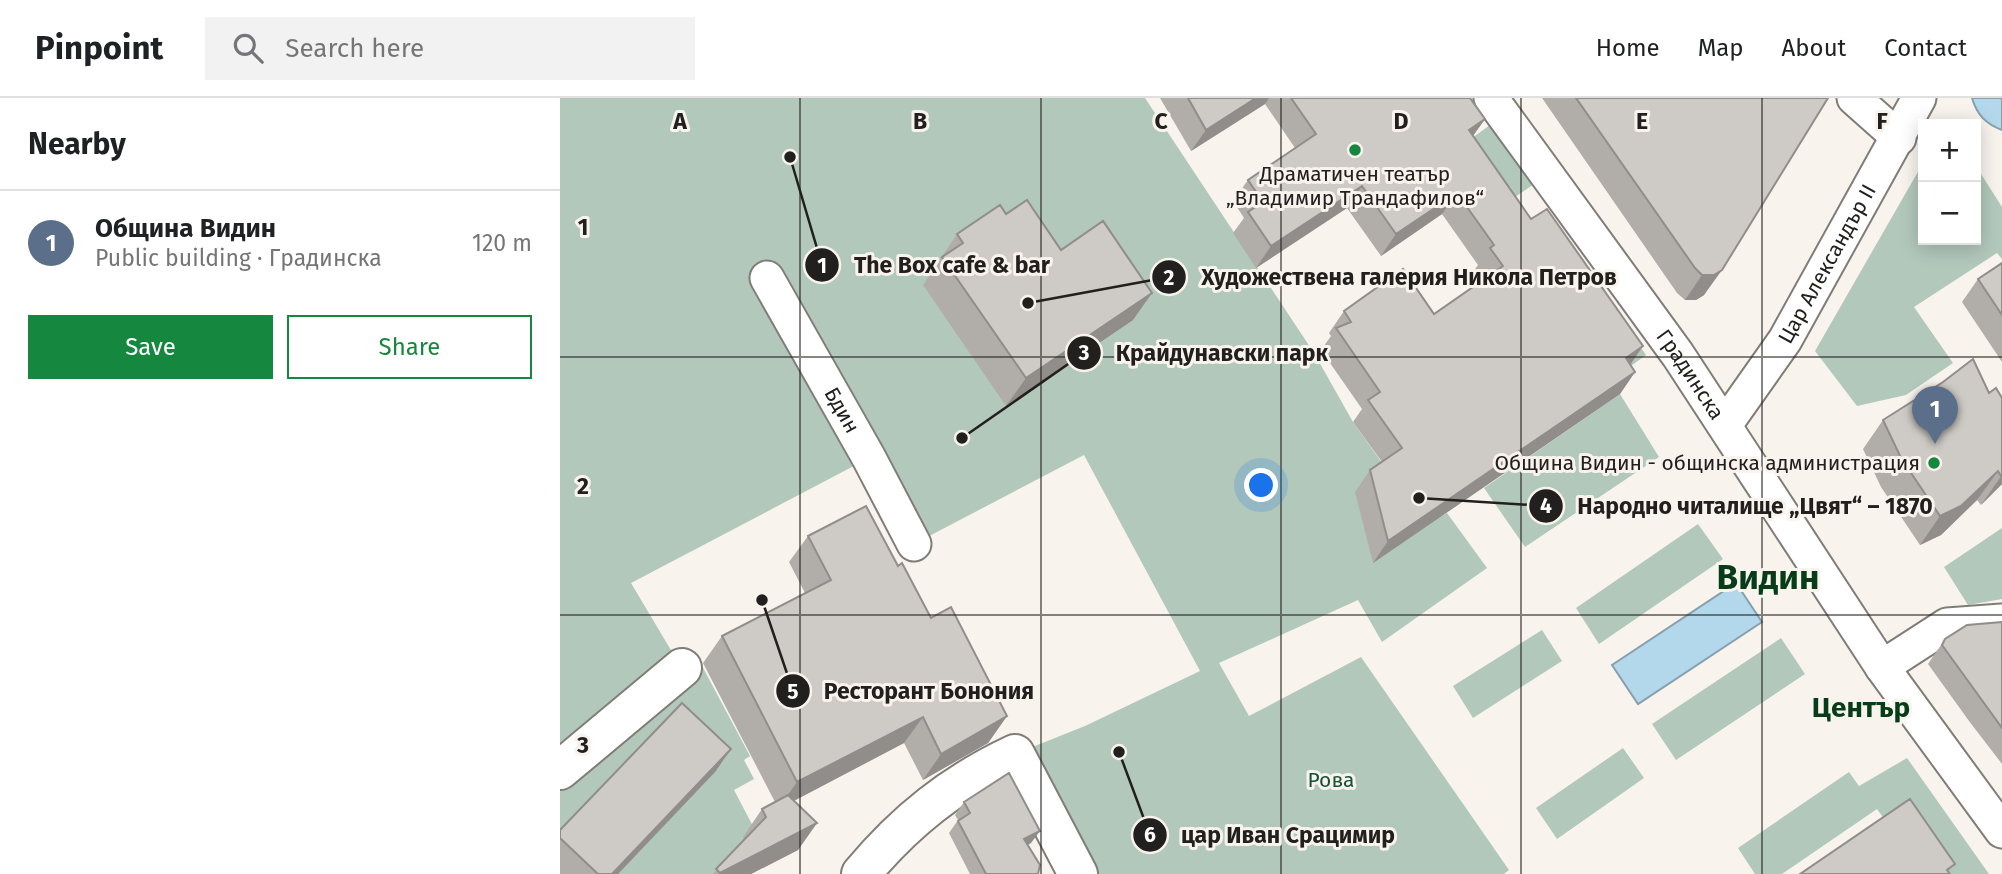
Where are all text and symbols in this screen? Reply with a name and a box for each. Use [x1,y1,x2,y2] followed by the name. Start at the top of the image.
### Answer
[205,17,695,80] search box
[35,28,163,68] text: Pinpoint
[229,29,267,67] icon: search
[285,33,424,64] text: Search here
[1596,34,1660,62] text: Home
[1698,34,1744,62] text: Map
[1782,34,1846,62] text: About
[1884,34,1967,62] text: Contact
[672,107,687,135] text: A
[913,107,927,135] text: B
[1154,107,1168,135] text: C
[1394,107,1409,135] text: D
[1636,107,1648,135] text: E
[1876,107,1888,135] text: F
[1918,119,1981,245] map controls
[1918,119,1981,182] button: +
[28,126,126,162] text: Nearby
[1347,142,1363,158] marker: Драматичен театър „Владимир Трандафилов“
[1226,161,1484,211] place label: Драматичен театър „Владимир Трандафилов“
[1773,180,1882,348] street label: Цар Александър II
[1918,182,1981,245] button: −
[95,213,276,244] text: Община Видин
[578,213,588,241] text: 1
[46,229,56,257] text: 1
[472,229,532,257] text: 120 m
[804,243,1064,287] callout: The Box cafe & bar
[95,244,382,272] text: Public building · Градинска
[854,251,1051,279] text: The Box cafe & bar
[817,253,827,279] text: 1
[1152,255,1631,299] callout: Художествена галерия Никола Петров
[1200,263,1617,291] text: Художествена галерия Никола Петров
[1164,265,1175,291] text: 2
[28,315,273,379] button: Save
[287,315,532,379] button: Share
[1651,324,1730,425] street label: Градинска
[1067,331,1342,375] callout: Крайдунавски парк
[1116,339,1329,367] text: Крайдунавски парк
[1078,340,1090,366] text: 3
[819,383,865,438] street label: Бдин
[1912,386,1958,444] pin: 1
[1494,450,1920,476] place label: Община Видин - общинска администрация
[1926,455,1942,471] marker: Община Видин - общинска администрация
[1244,468,1278,502] your location
[577,472,589,500] text: 2
[1529,484,1947,528] callout: Народно читалище „Цвят“ – 1870
[1577,492,1933,520] text: Народно читалище „Цвят“ – 1870
[1540,493,1552,519] text: 4
[1717,556,1819,598] district label: Видин
[775,669,1049,713] callout: Ресторант Бонония
[824,677,1034,705] text: Ресторант Бонония
[787,679,799,705] text: 5
[1812,691,1910,724] district label: Център
[576,731,589,759] text: 3
[1308,767,1354,793] park label: Рова
[1132,813,1410,857] callout: цар Иван Срацимир
[1181,821,1395,849] text: цар Иван Срацимир
[1144,822,1156,848] text: 6

